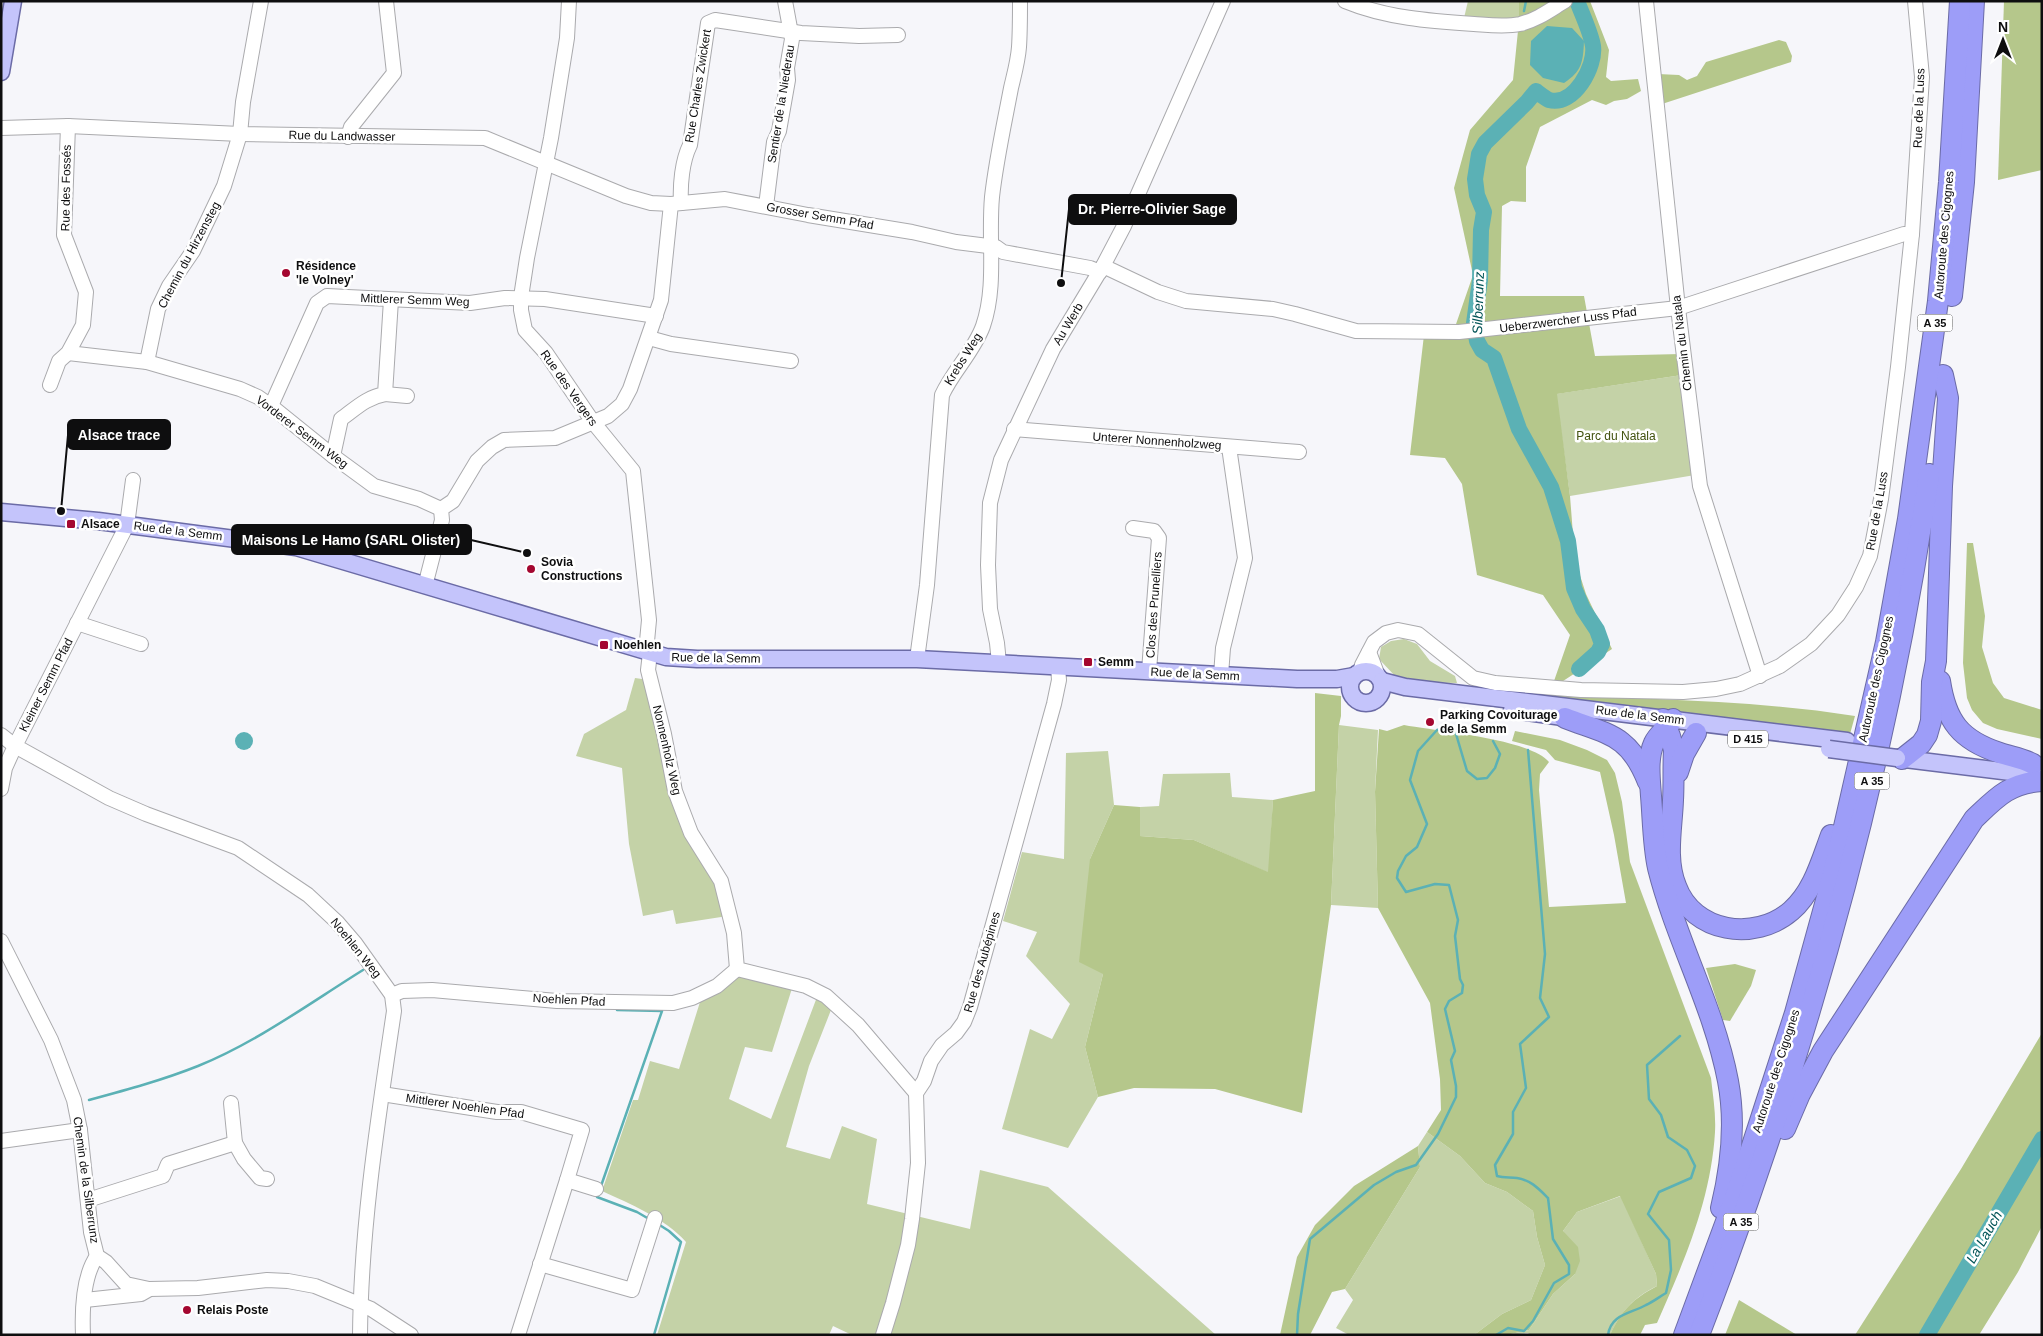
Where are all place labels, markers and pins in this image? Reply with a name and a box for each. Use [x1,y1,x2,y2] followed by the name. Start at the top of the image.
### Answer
[1069,195,1236,224] callout: Dr. Pierre-Olivier Sage
[296,259,356,287] place label: Résidence 'le Volney'
[280,267,292,279] marker: Résidence 'le Volney'
[68,420,170,449] callout: Alsace trace
[81,517,120,531] place label: Alsace
[65,518,77,530] marker: Alsace
[232,525,471,554] callout: Maisons Le Hamo (SARL Olister)
[541,555,623,583] place label: Sovia Constructions
[525,563,537,575] marker: Sovia Constructions
[614,638,661,652] place label: Noehlen
[598,639,610,651] marker: Noehlen
[1098,655,1134,669] place label: Semm
[1082,656,1094,668] marker: Semm
[1440,708,1558,736] place label: Parking Covoiturage de la Semm
[1424,716,1436,728] marker: Parking Covoiturage de la Semm
[197,1303,269,1317] place label: Relais Poste
[181,1304,193,1316] marker: Relais Poste

